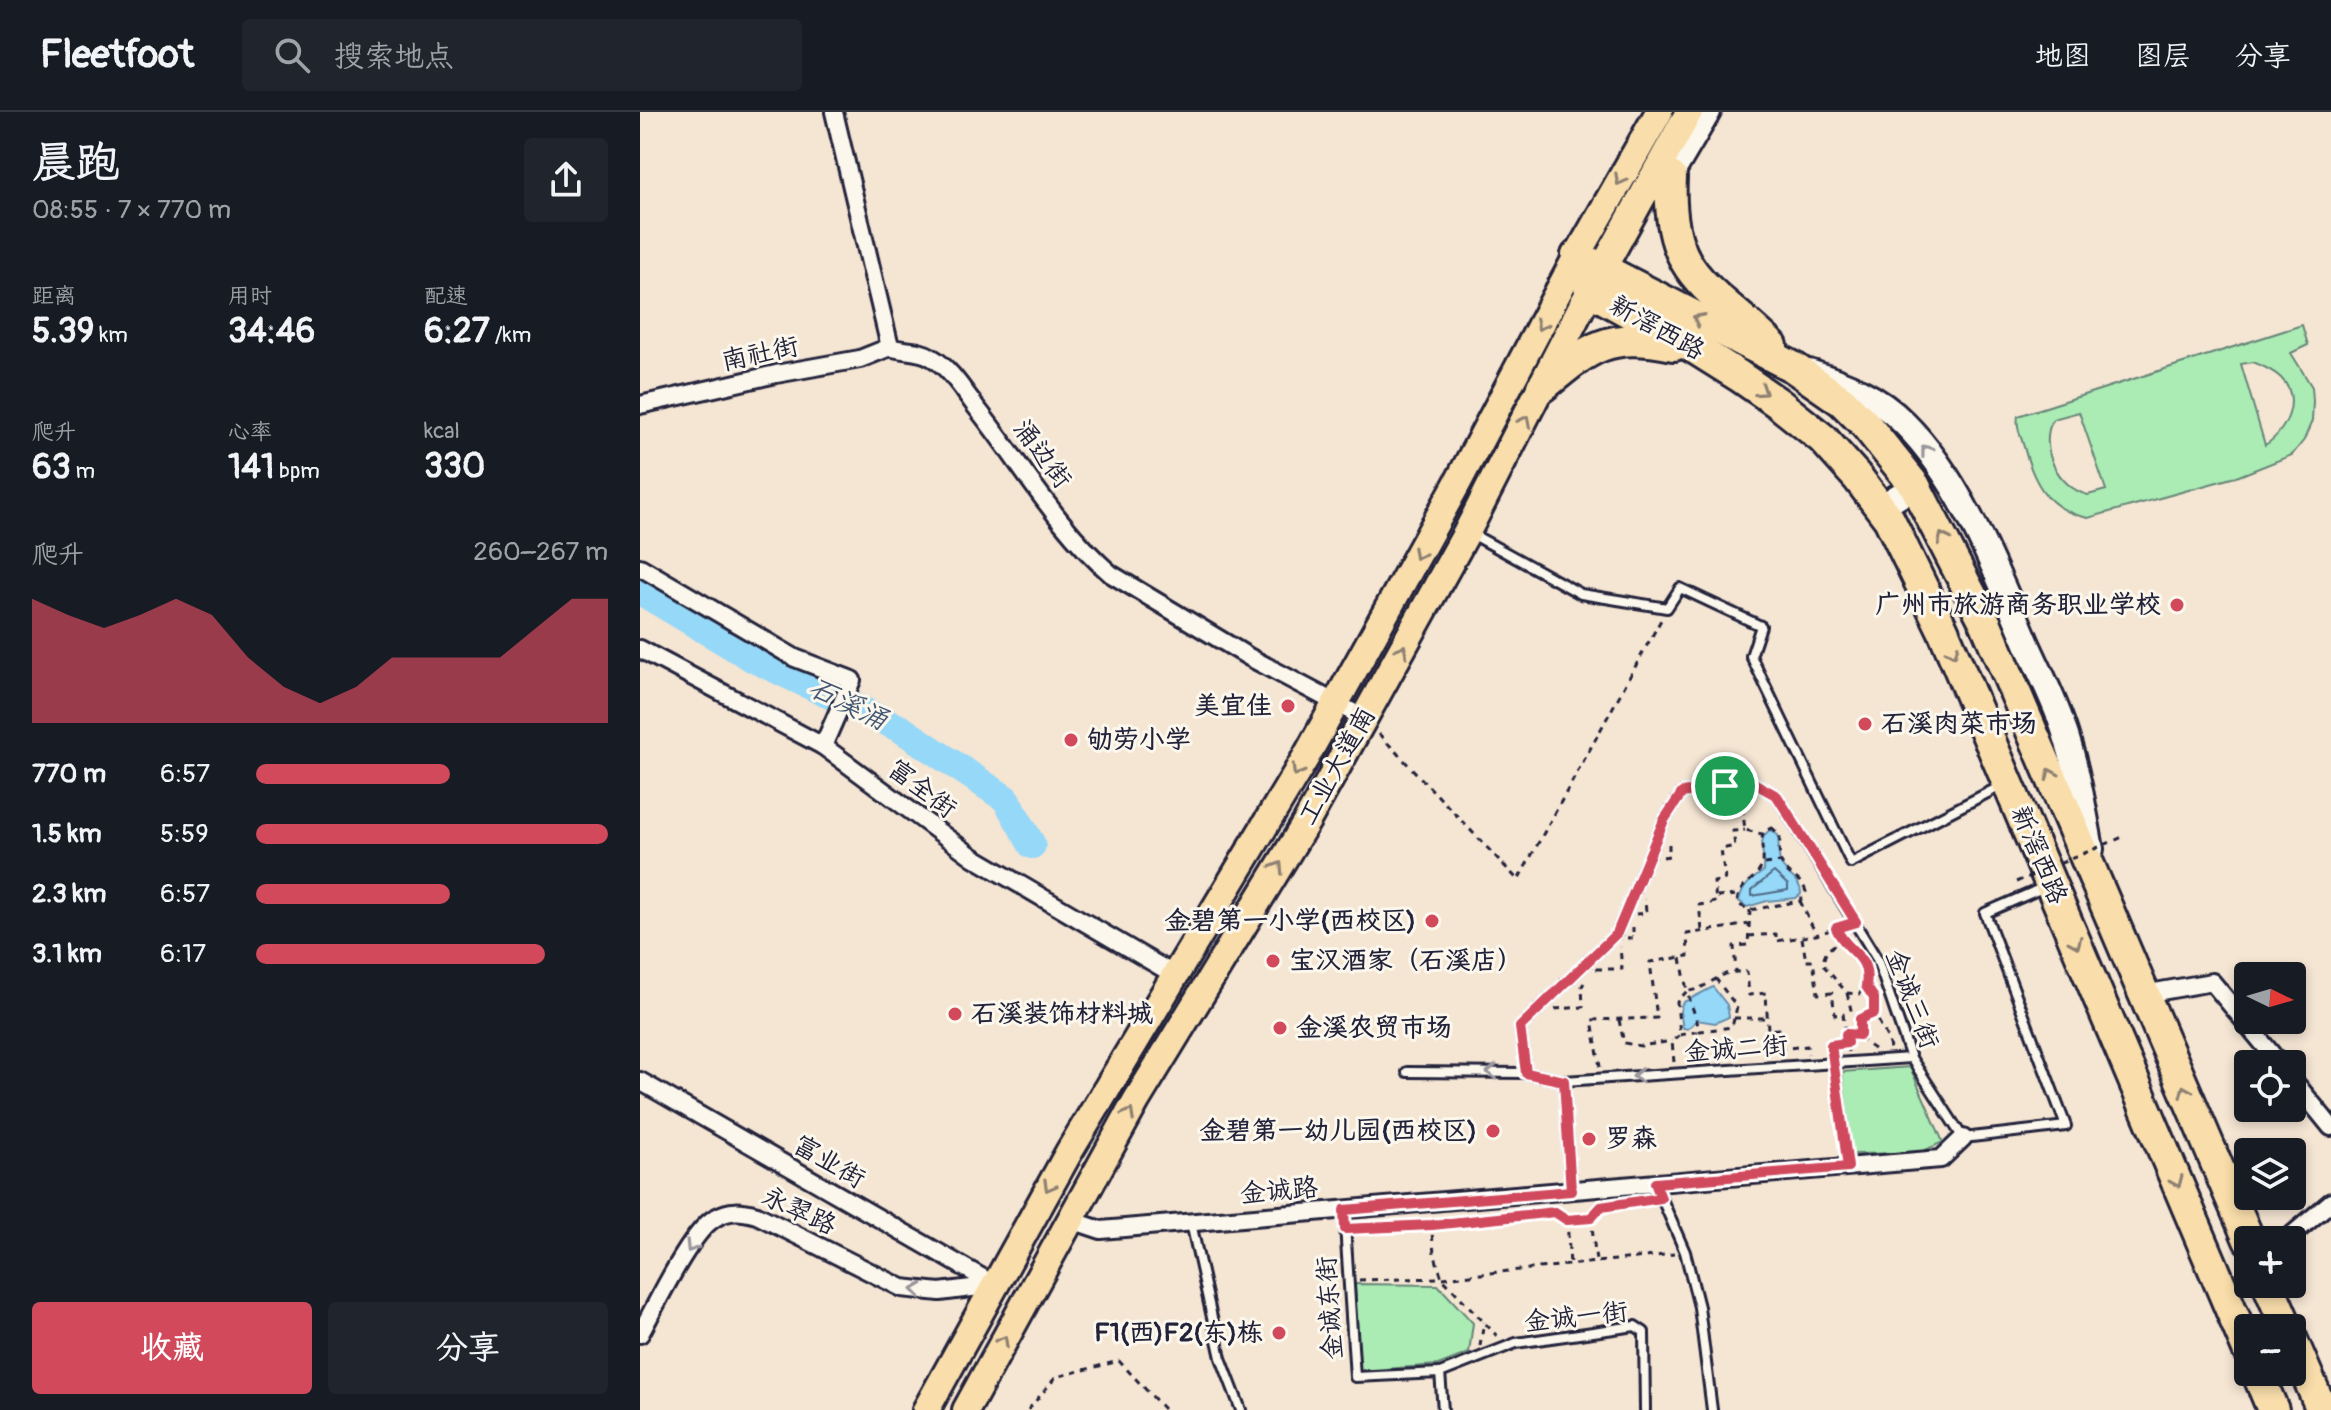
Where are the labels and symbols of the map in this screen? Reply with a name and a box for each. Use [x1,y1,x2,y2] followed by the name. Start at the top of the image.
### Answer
[1614,171,1630,186] one-way arrow
[1604,289,1710,367] street label: 新滘西路
[1692,314,1707,329] one-way arrow
[1535,316,1550,331] one-way arrow
[719,330,801,378] street label: 南社街
[1753,381,1767,396] one-way arrow
[1006,413,1078,495] street label: 涌边街
[1515,415,1530,430] one-way arrow
[1921,444,1935,458] one-way arrow
[1937,532,1953,547] one-way arrow
[1413,546,1428,561] one-way arrow
[1875,589,2161,621] place label: 广州市旅游商务职业学校
[2168,596,2186,614] marker: 广州市旅游商务职业学校
[1392,644,1408,659] one-way arrow
[1943,644,1959,658] one-way arrow
[803,670,894,739] water label: 石溪涌
[1194,690,1272,722] place label: 美宜佳
[1279,697,1297,715] marker: 美宜佳
[1291,701,1383,831] street label: 工业大道南
[1881,708,2037,740] place label: 石溪肉菜市场
[1856,715,1874,733] marker: 石溪肉菜市场
[1087,724,1191,756] place label: 劬劳小学
[1062,731,1080,749] marker: 劬劳小学
[1691,752,1759,820] pin
[881,753,963,825] street label: 富全街
[1292,762,1307,777] one-way arrow
[2045,768,2061,783] one-way arrow
[2004,801,2074,909] street label: 新滘西路
[1269,862,1284,876] one-way arrow
[1165,905,1416,937] place label: 金碧第一小学(西校区)
[1423,912,1441,930] marker: 金碧第一小学(西校区)
[2067,935,2083,949] one-way arrow
[1289,945,1523,977] place label: 宝汉酒家（石溪店）
[1878,945,1946,1053] street label: 金诚三街
[1264,952,1282,970] marker: 宝汉酒家（石溪店）
[2234,962,2306,1034] north arrow
[971,998,1153,1030] place label: 石溪装饰材料城
[946,1005,964,1023] marker: 石溪装饰材料城
[1296,1012,1452,1044] place label: 金溪农贸市场
[1271,1019,1289,1037] marker: 金溪农贸市场
[1683,1029,1789,1069] street label: 金诚二街
[1485,1064,1498,1081] one-way arrow
[1631,1067,1644,1084] one-way arrow
[2179,1085,2195,1099] one-way arrow
[1120,1108,1135,1122] one-way arrow
[1200,1115,1477,1147] place label: 金碧第一幼儿园(西校区)
[1484,1122,1502,1140] marker: 金碧第一幼儿园(西校区)
[1605,1123,1657,1155] place label: 罗森
[787,1129,871,1195] street label: 富业街
[1580,1130,1598,1148] marker: 罗森
[1239,1172,1319,1210] street label: 金诚路
[2168,1174,2184,1189] one-way arrow
[1043,1177,1059,1192] one-way arrow
[757,1180,841,1242] street label: 永翠路
[685,1238,700,1253] one-way arrow
[1310,1255,1350,1361] street label: 金诚东街
[910,1282,924,1299] one-way arrow
[1523,1296,1629,1338] street label: 金诚一街
[1094,1317,1263,1349] place label: F1(西)F2(东)栋
[1270,1324,1288,1342] marker: F1(西)F2(东)栋
[994,1335,1009,1350] one-way arrow

